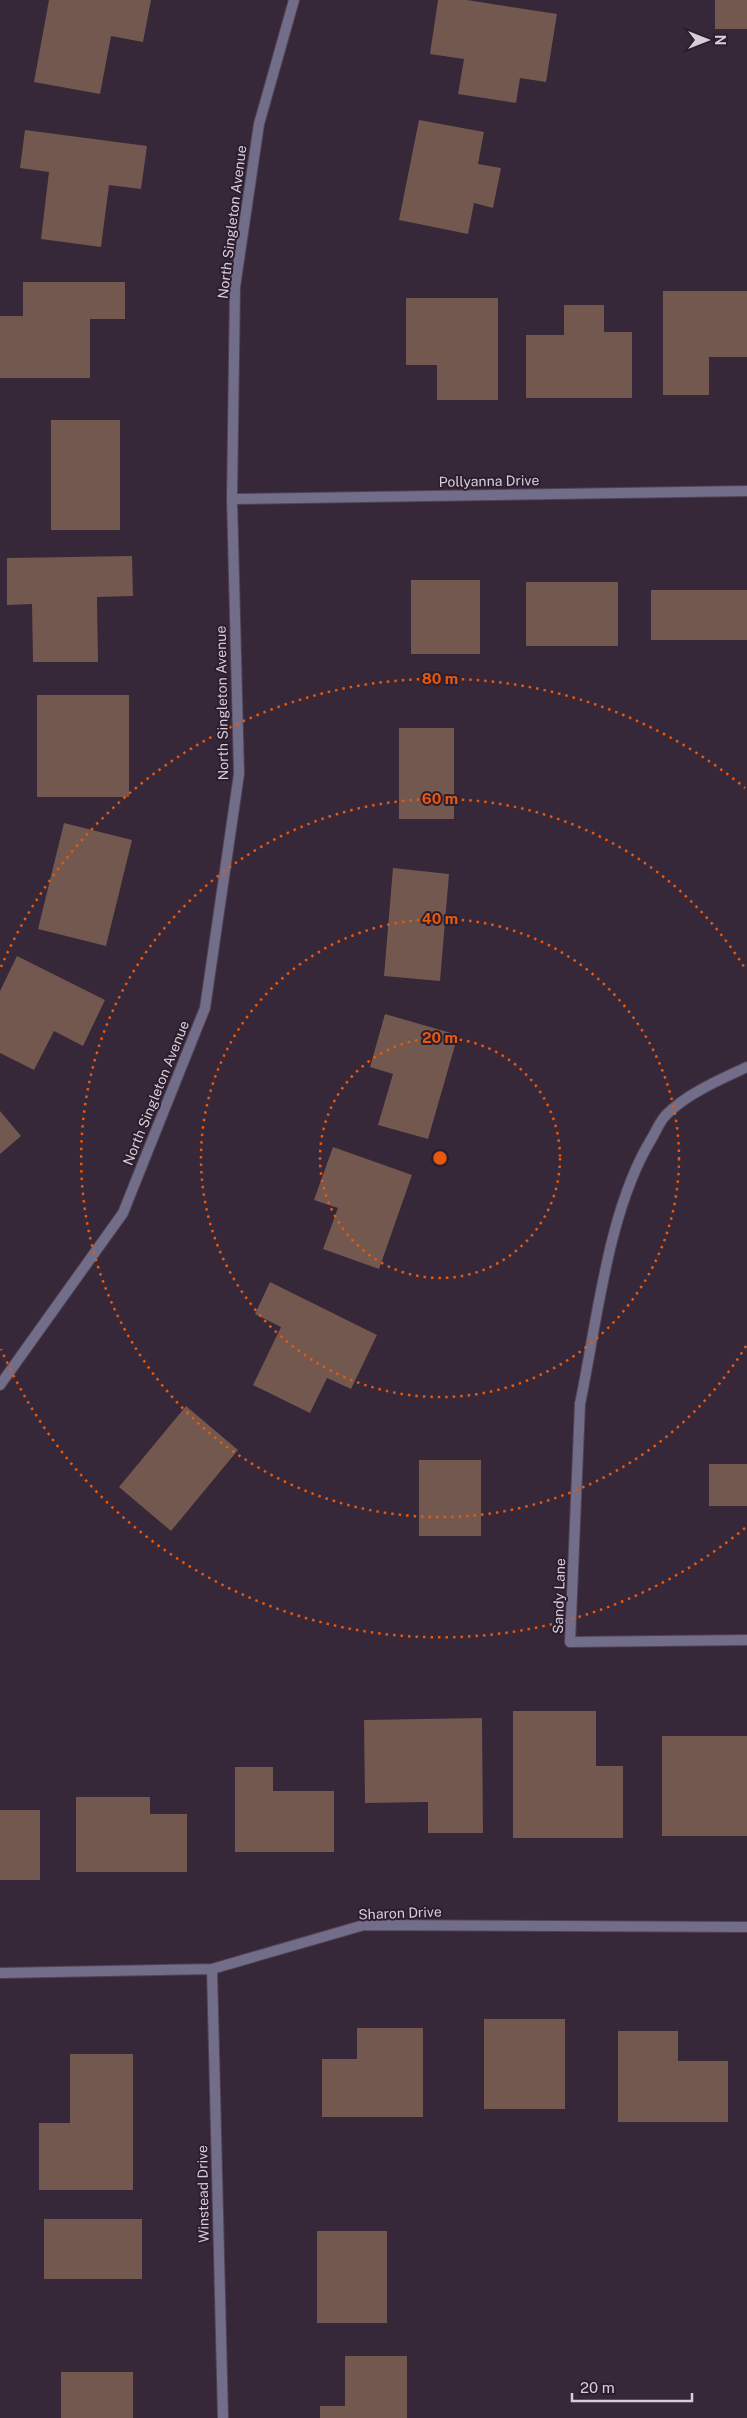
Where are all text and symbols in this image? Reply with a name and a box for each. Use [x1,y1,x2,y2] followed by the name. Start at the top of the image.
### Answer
[682,15,732,65] north arrow
[712,35,728,45] text: N
[215,144,249,300] street label: North Singleton Avenue
[439,472,539,490] street label: Pollyanna Drive
[213,626,231,780] street label: North Singleton Avenue
[422,670,458,687] text: 80 m
[422,790,458,807] text: 60 m
[422,910,458,927] text: 40 m
[120,1018,192,1168] street label: North Singleton Avenue
[422,1029,458,1046] text: 20 m
[431,1149,449,1167] centre of rings
[550,1558,568,1634] street label: Sandy Lane
[358,1904,442,1922] street label: Sharon Drive
[194,2145,212,2243] street label: Winstead Drive
[572,2370,692,2402] scale bar
[580,2379,615,2396] text: 20 m

